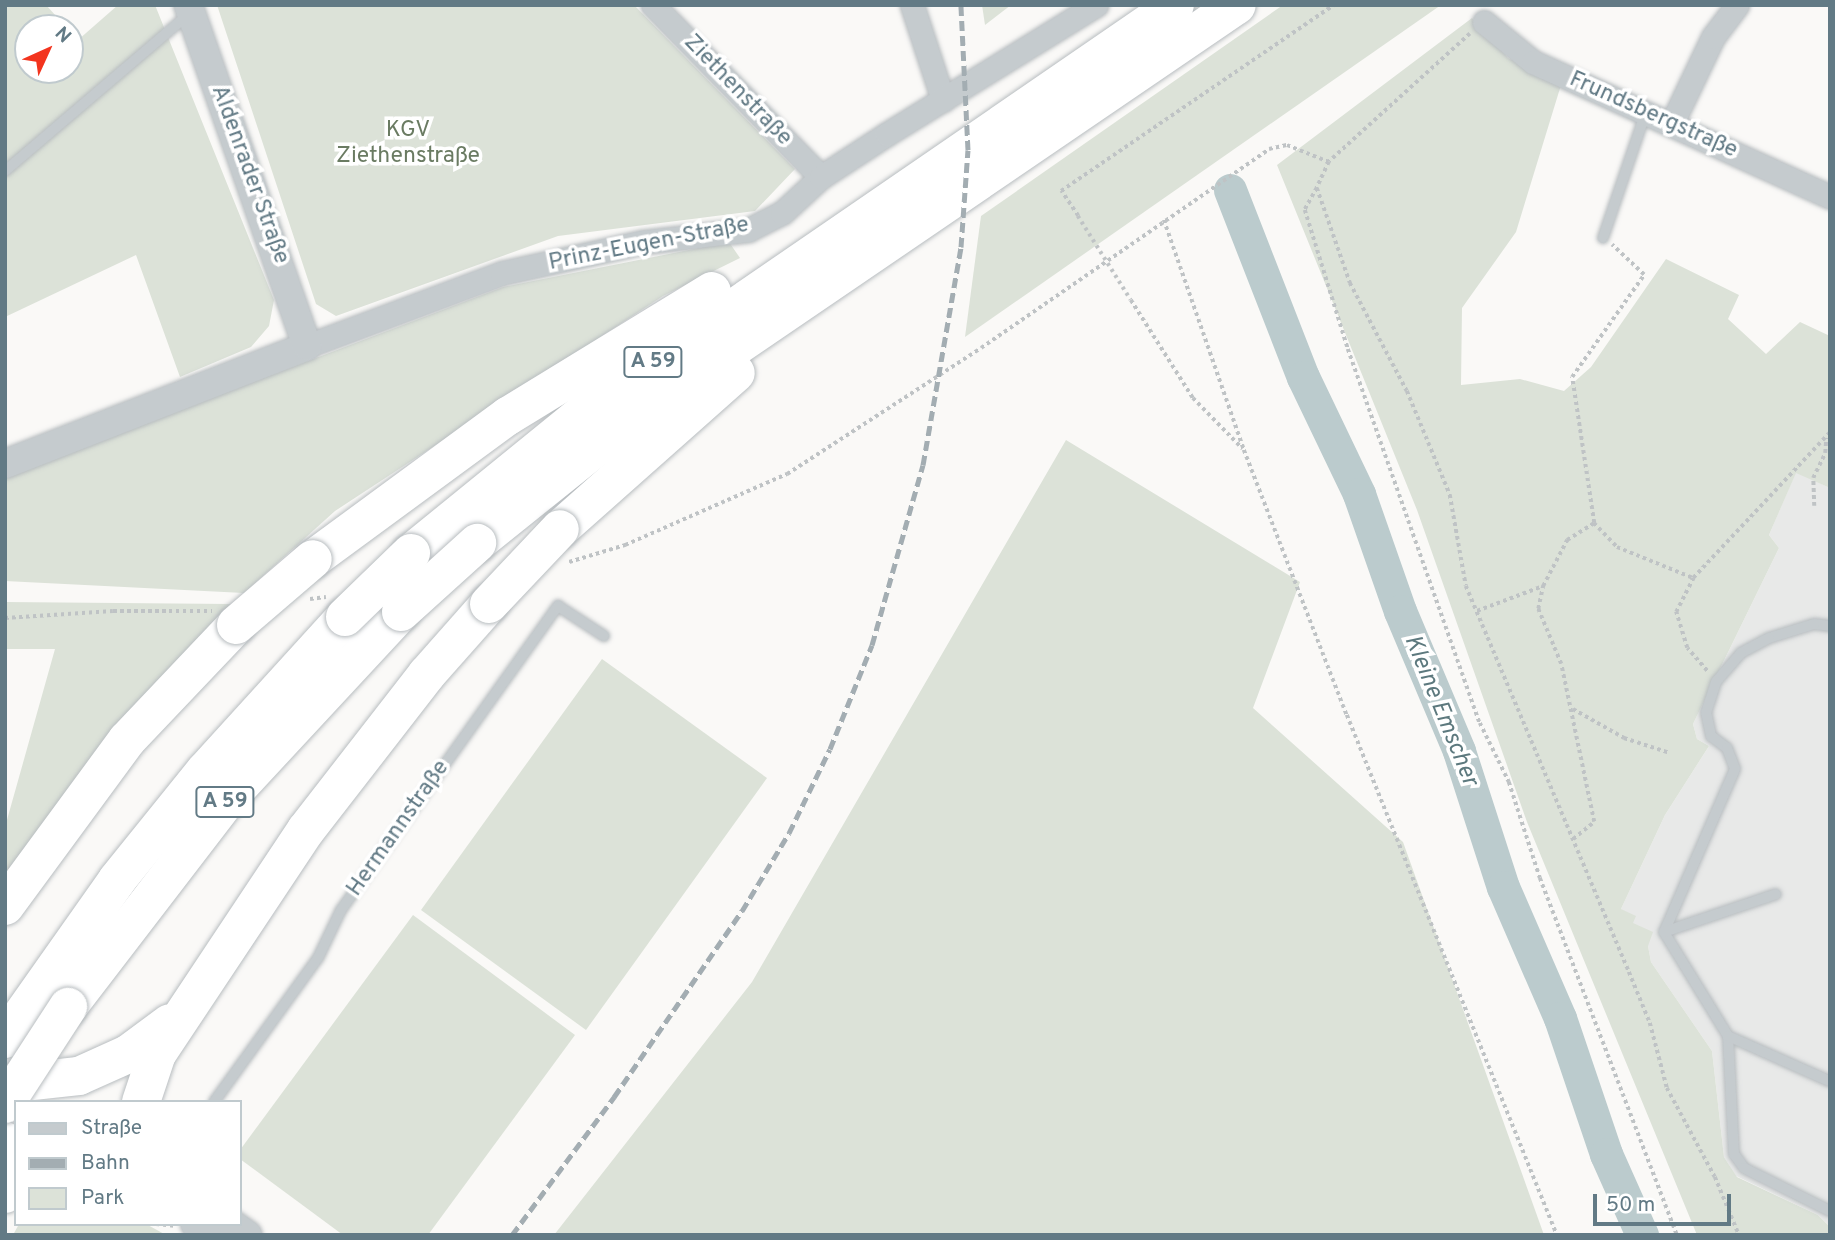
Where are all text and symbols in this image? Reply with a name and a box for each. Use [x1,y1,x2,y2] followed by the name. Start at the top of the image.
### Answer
[14,14,84,84] north arrow
[49,22,76,49] text: N
[677,30,797,152] street label: Ziethenstraße
[1565,67,1741,165] street label: Frundsbergstraße
[204,82,294,268] street label: Aldenrader Straße
[336,117,480,171] park label: KGV Ziethenstraße
[547,212,751,278] street label: Prinz-Eugen-Straße
[622,344,684,380] road number: A 59
[1397,631,1483,791] water label: Kleine Emscher
[342,756,456,902] street label: Hermannstraße
[194,784,256,820] road number: A 59
[14,1100,242,1226] legend
[81,1115,142,1142] text: Straße
[81,1150,130,1177] text: Bahn
[1597,1180,1735,1224] scale bar
[81,1185,124,1212] text: Park
[1606,1192,1655,1219] text: 50 m

